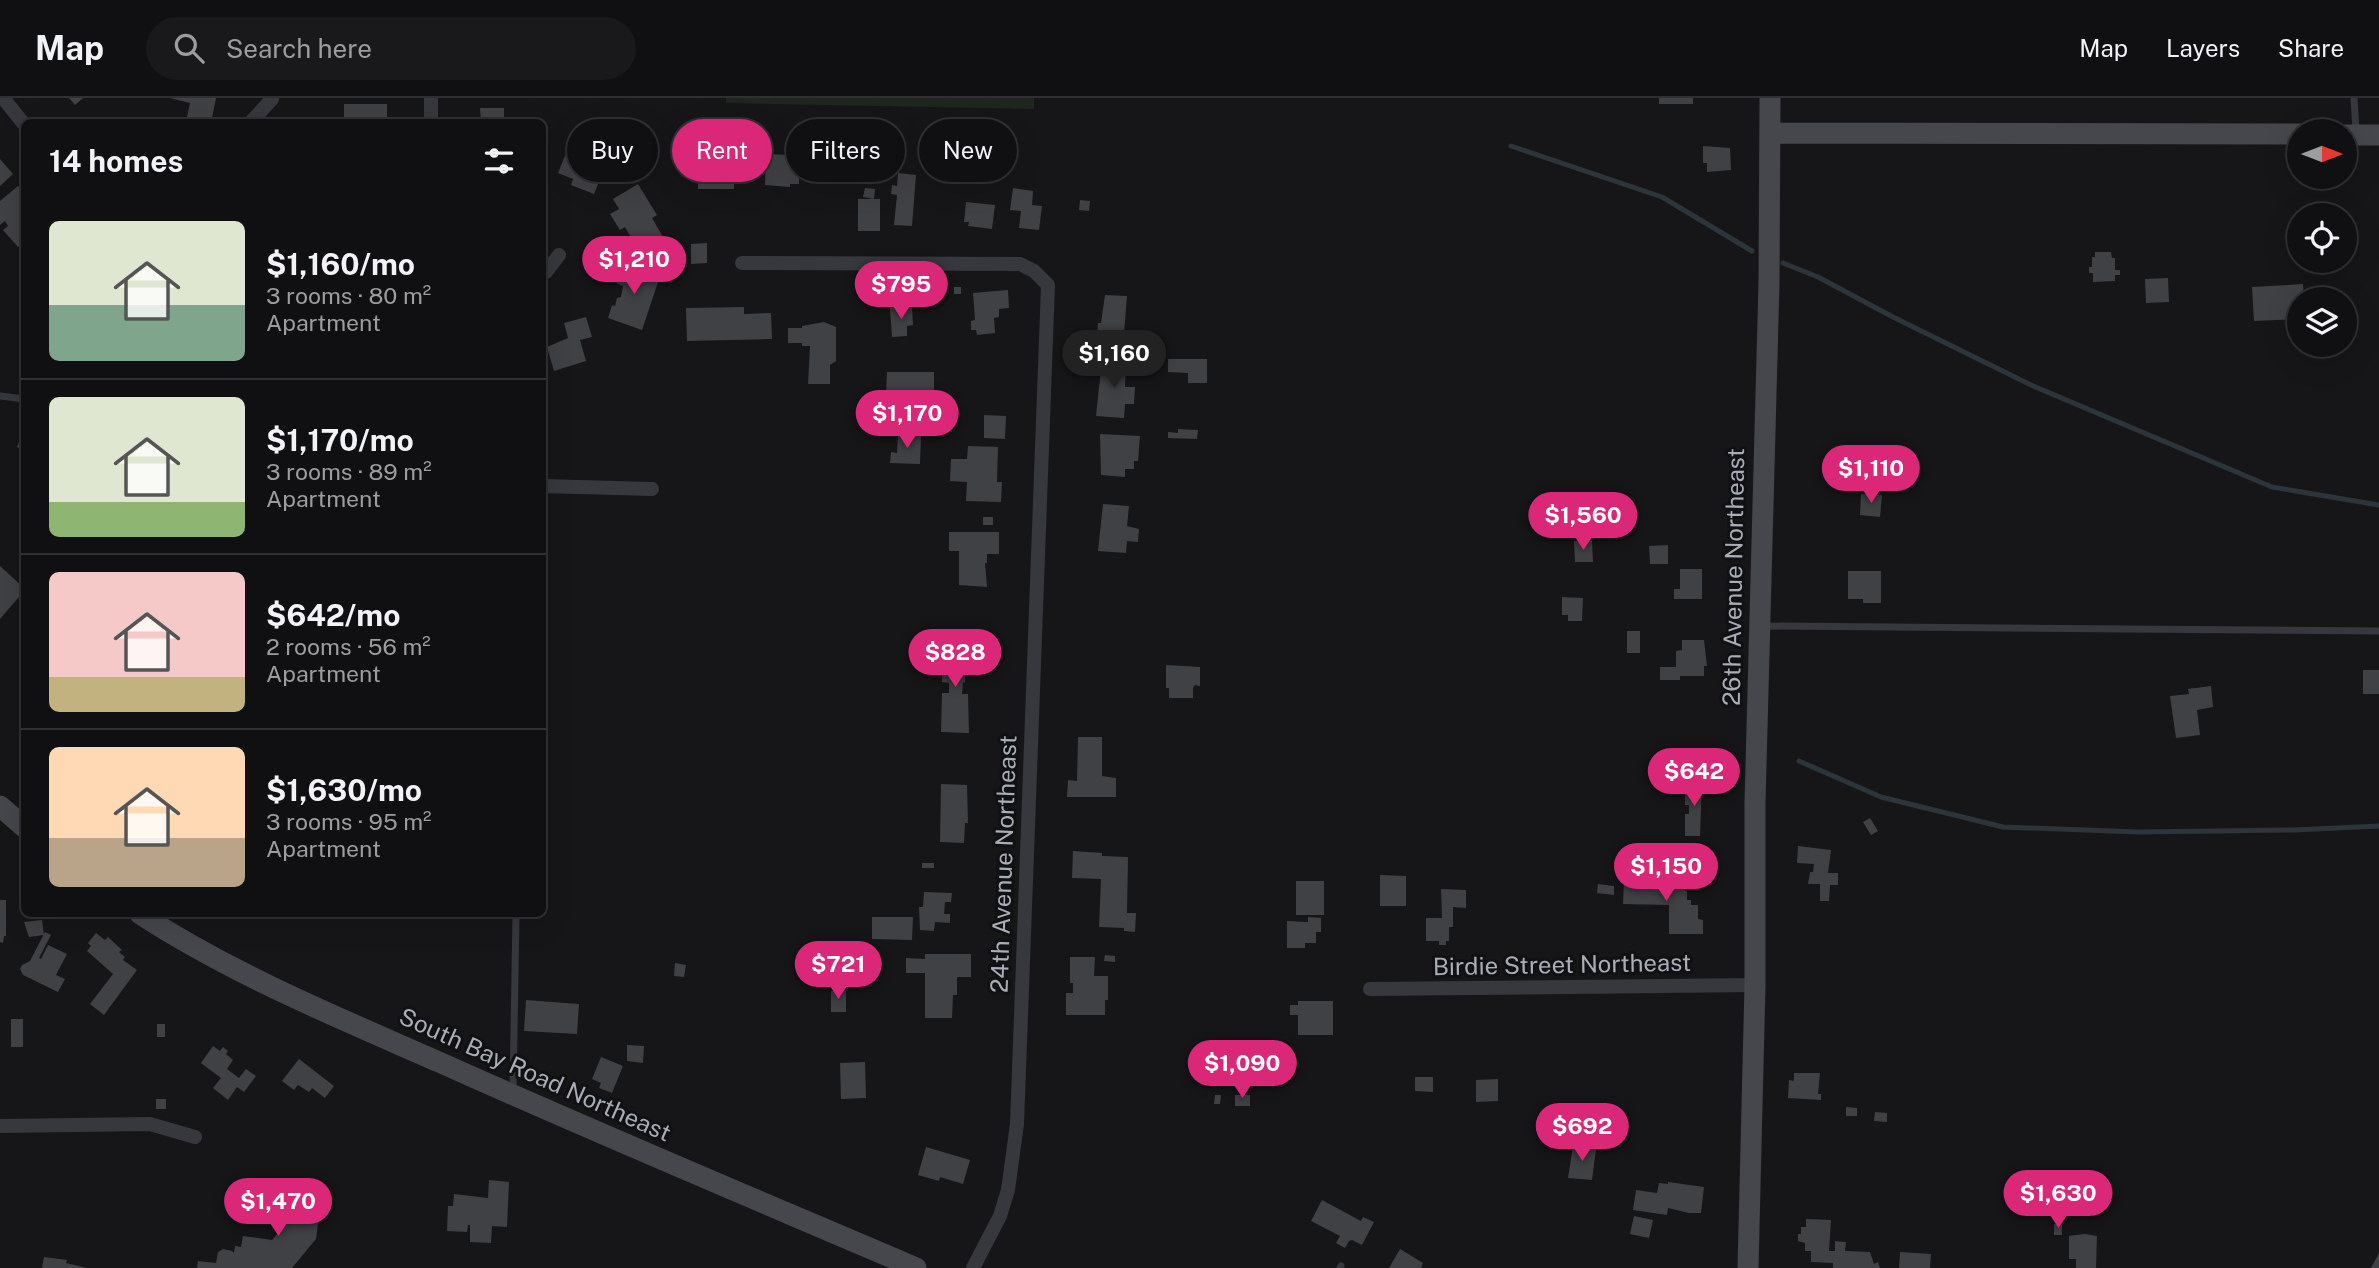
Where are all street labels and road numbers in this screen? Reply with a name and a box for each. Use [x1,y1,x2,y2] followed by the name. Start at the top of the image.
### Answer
[1717,448,1749,706] street label: 26th Avenue Northeast
[985,735,1021,993] street label: 24th Avenue Northeast
[1433,948,1691,980] street label: Birdie Street Northeast
[395,1001,676,1147] street label: South Bay Road Northeast

